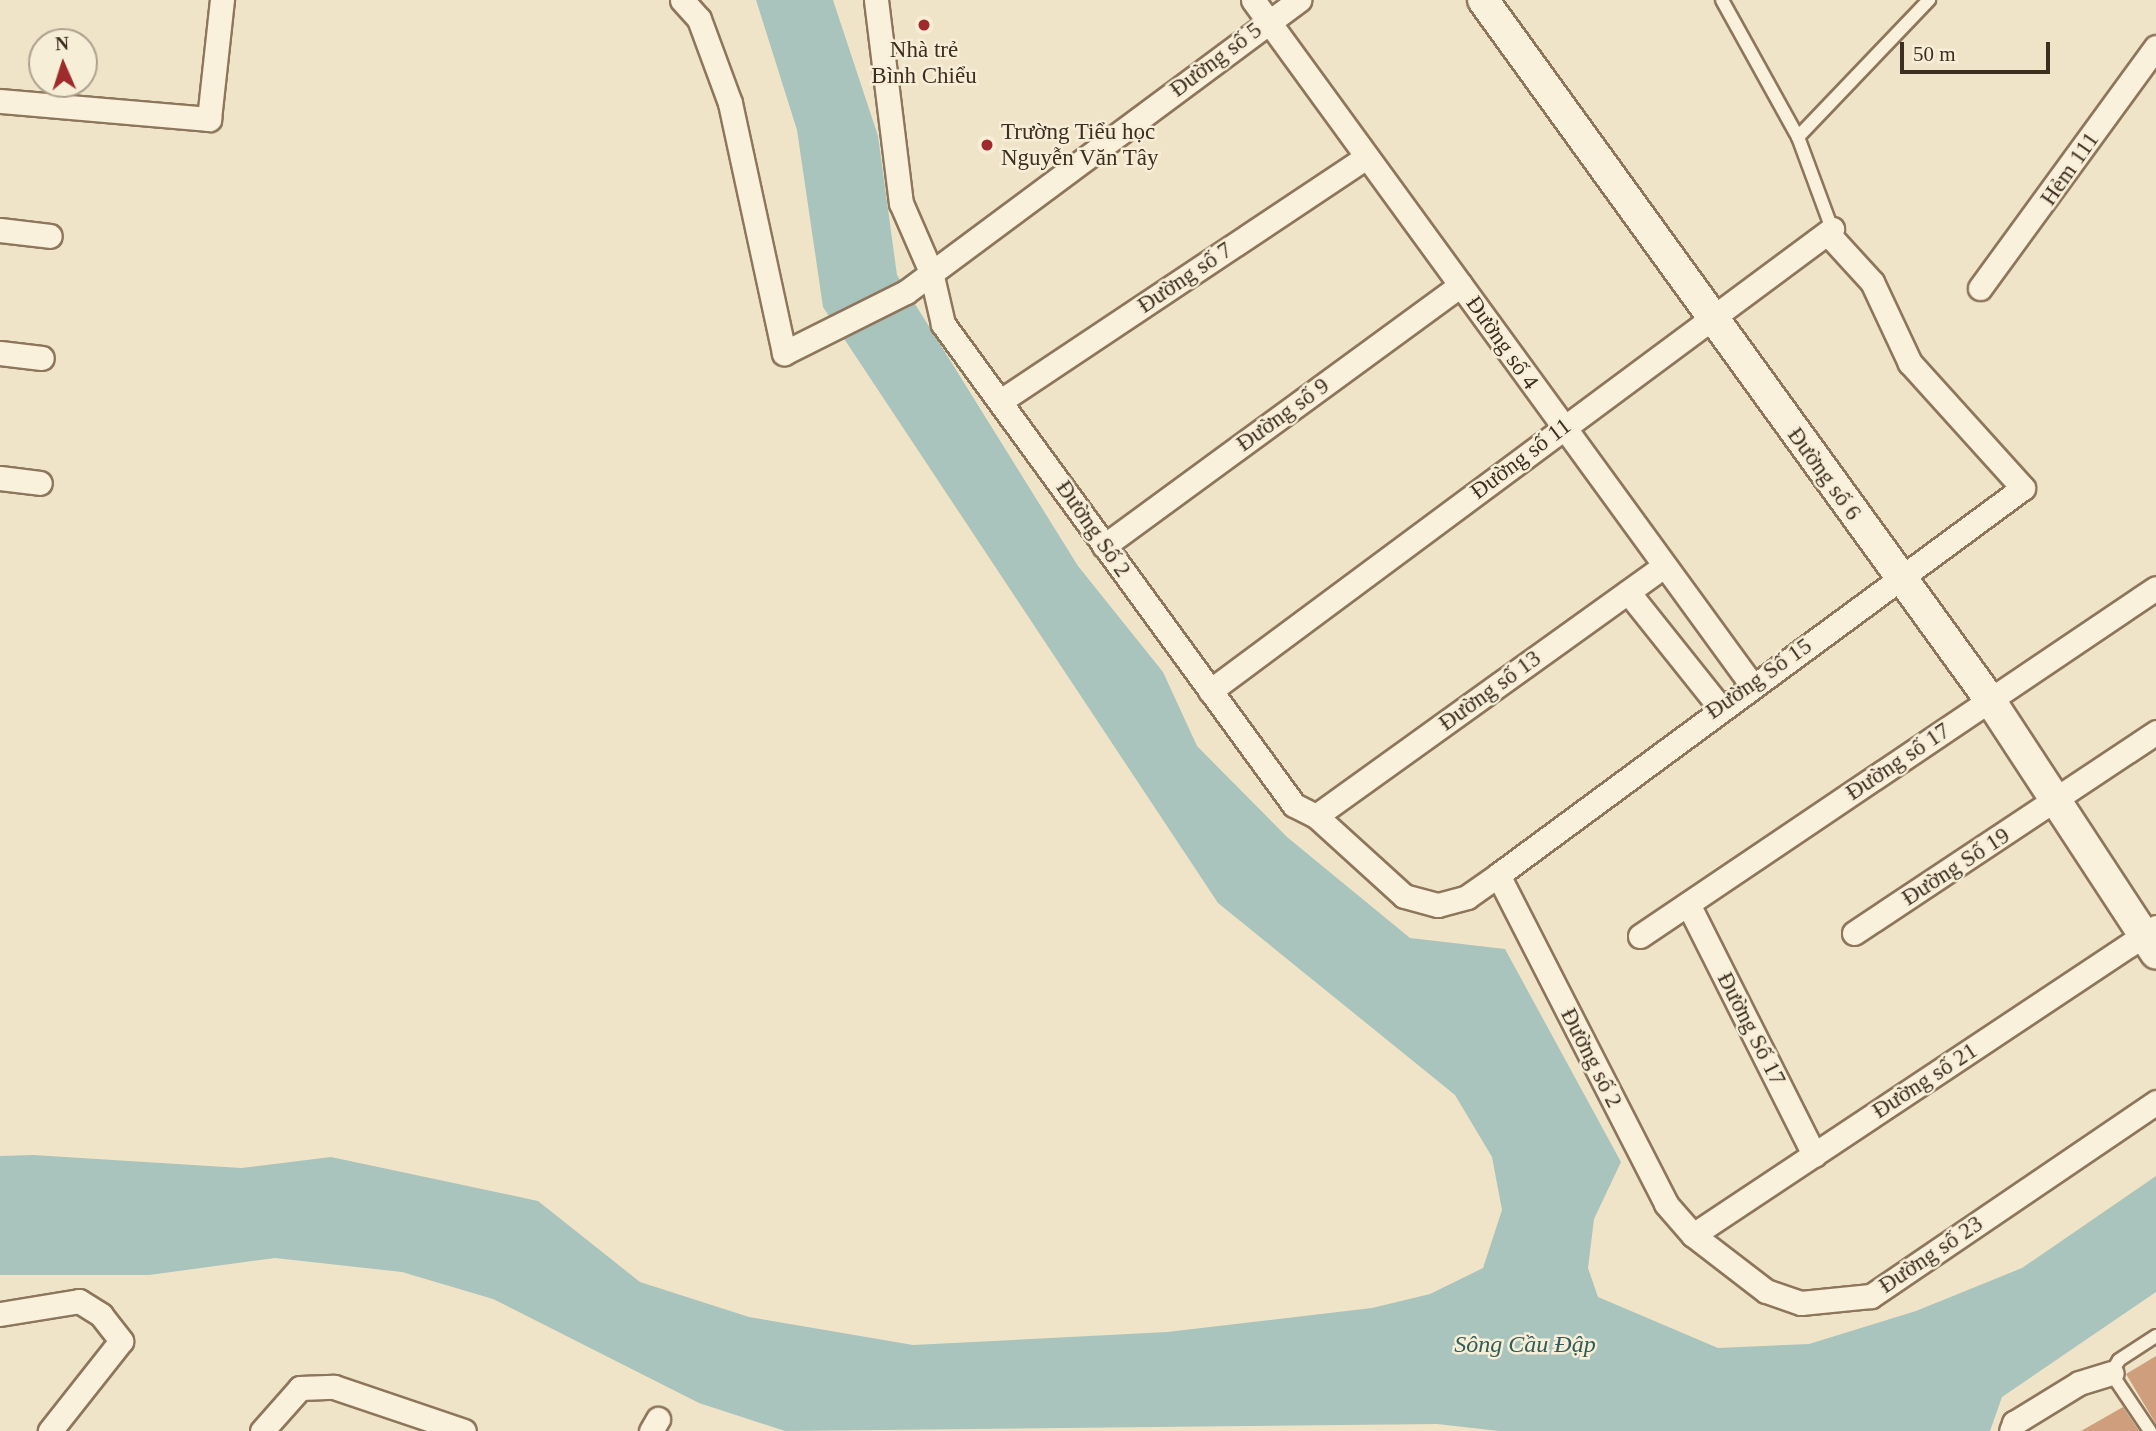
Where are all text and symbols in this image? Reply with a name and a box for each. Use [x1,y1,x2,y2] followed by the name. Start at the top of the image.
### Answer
[916,17,932,33] marker: Nhà trẻ Bình Chiểu
[1165,17,1267,103] street label: Đường số 5
[28,28,98,98] north arrow
[1904,28,2054,72] scale bar
[55,33,69,54] text: N
[871,36,977,90] place label: Nhà trẻ Bình Chiểu
[1913,42,1956,66] text: 50 m
[1001,118,1159,172] place label: Trường Tiểu học Nguyễn Văn Tây
[2035,127,2105,211] street label: Hẻm 111
[979,137,995,153] marker: Trường Tiểu học Nguyễn Văn Tây
[1133,236,1237,320] street label: Đường số 7
[1460,291,1544,395] street label: Đường số 4
[1231,372,1335,458] street label: Đường số 9
[1465,412,1577,506] street label: Đường số 11
[1781,422,1867,526] street label: Đường số 6
[1050,475,1136,583] street label: Đường Số 2
[1701,632,1817,726] street label: Đường Số 15
[1434,645,1546,737] street label: Đường số 13
[1841,717,1955,807] street label: Đường số 17
[1897,822,2015,912] street label: Đường Số 19
[1711,968,1791,1090] street label: Đường Số 17
[1554,1004,1628,1112] street label: Đường số 2
[1868,1037,1982,1125] street label: Đường số 21
[1874,1210,1988,1300] street label: Đường số 23
[1454,1331,1596,1359] water label: Sông Cầu Đập

